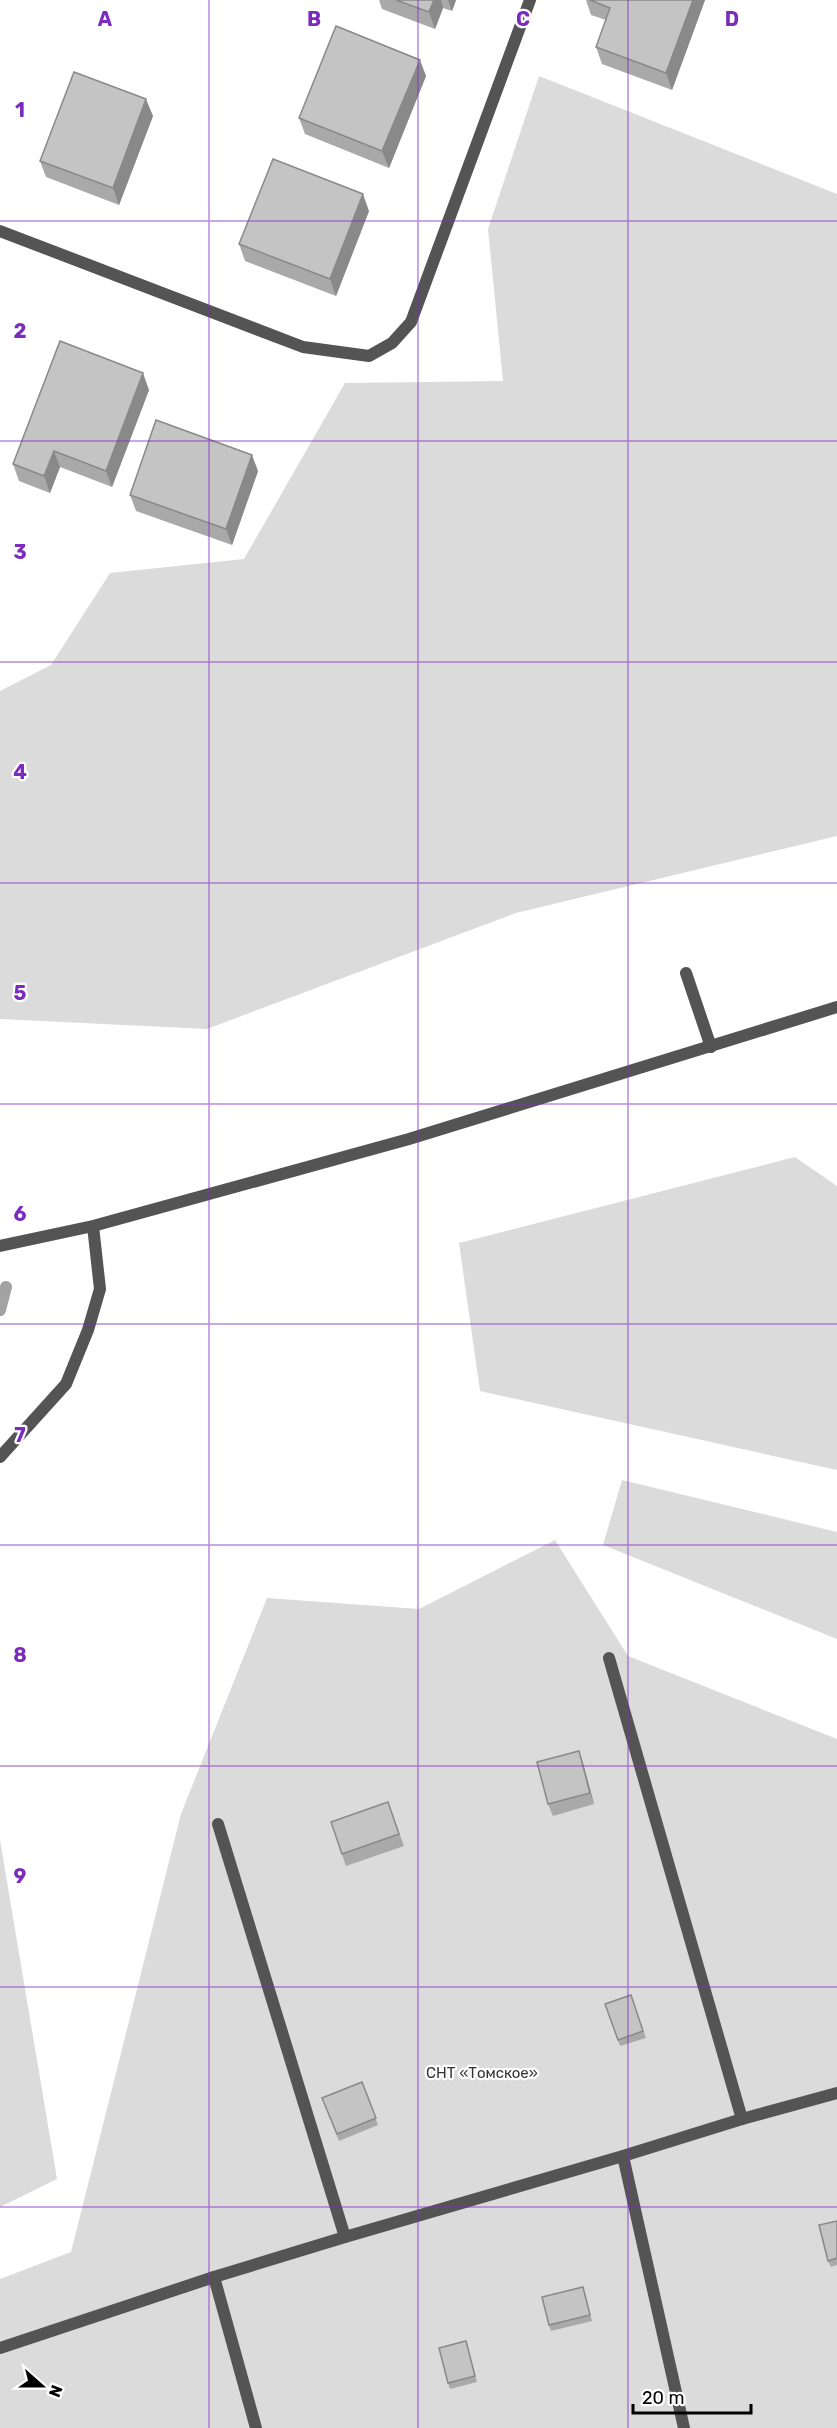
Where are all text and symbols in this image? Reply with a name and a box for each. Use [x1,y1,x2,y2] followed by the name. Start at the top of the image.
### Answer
[98,7,113,31] text: A
[307,7,321,31] text: B
[516,7,530,31] text: C
[725,7,739,31] text: D
[15,98,25,122] text: 1
[14,319,27,343] text: 2
[13,540,27,564] text: 3
[13,760,27,784] text: 4
[14,981,27,1005] text: 5
[13,1202,27,1226] text: 6
[14,1423,26,1447] text: 7
[13,1643,27,1667] text: 8
[14,1864,27,1888] text: 9
[426,2064,538,2082] park label: СНТ «Томское»
[12,2356,72,2416] north arrow
[633,2377,752,2415] scale bar
[45,2382,66,2400] text: N
[642,2387,684,2409] text: 20 m

